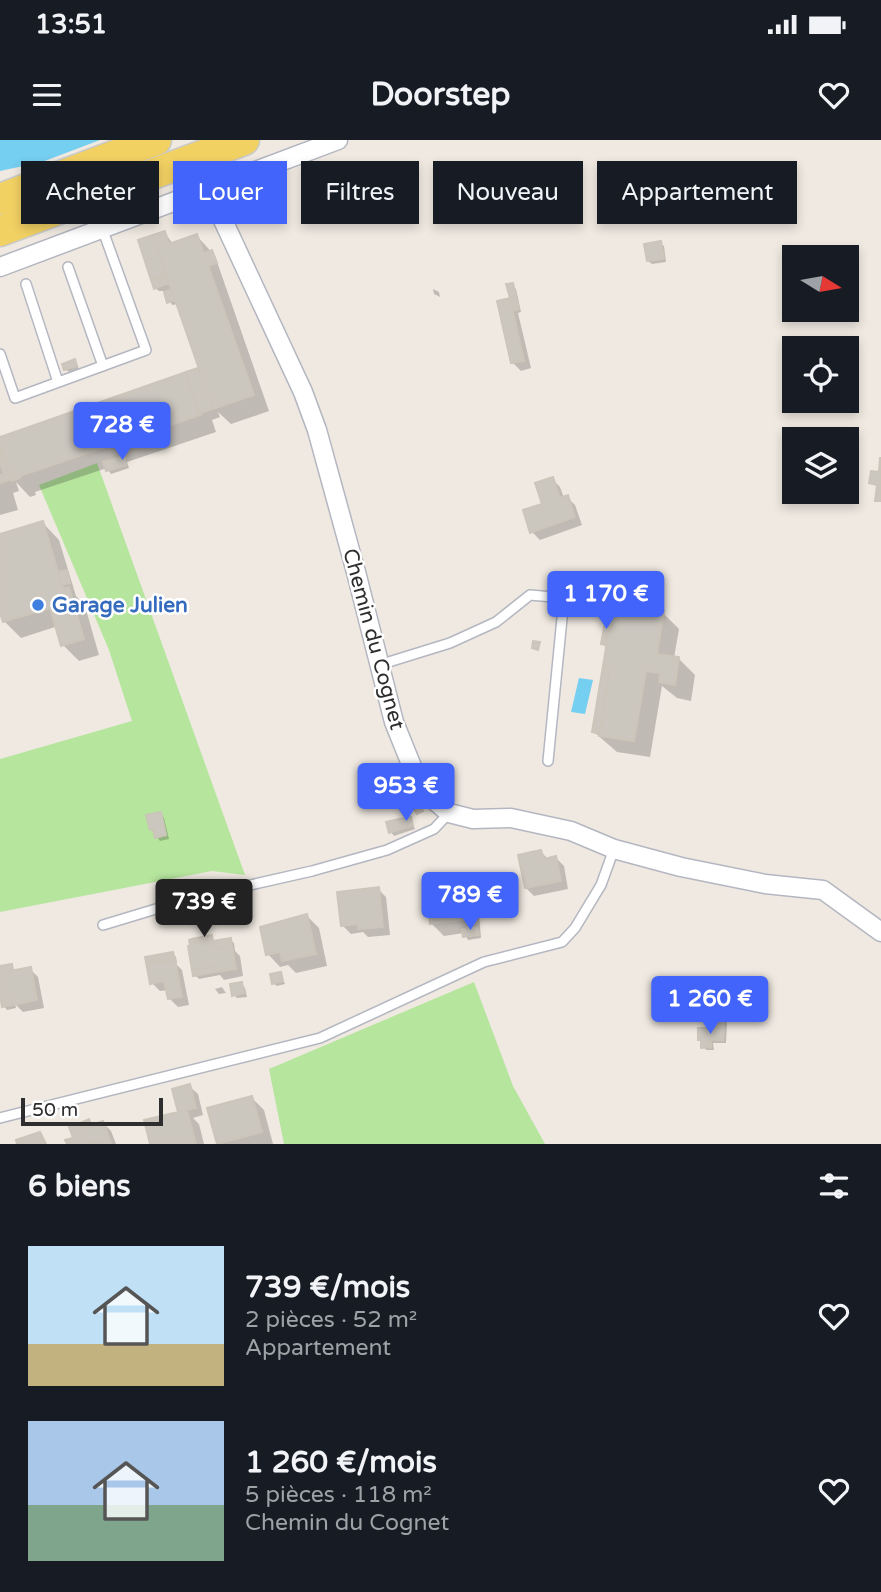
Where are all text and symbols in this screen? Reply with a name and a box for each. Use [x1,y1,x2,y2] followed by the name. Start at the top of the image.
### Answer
[35,9,107,40] text: 13:51
[28,76,66,114] icon: menu
[370,76,511,114] text: Doorstep
[815,76,853,114] icon: heart
[21,161,159,224] chip: Acheter
[173,161,287,224] chip: Louer
[301,161,419,224] chip: Filtres
[433,161,583,224] chip: Nouveau
[597,161,797,224] chip: Appartement
[782,245,859,322] north arrow
[782,245,859,504] map controls
[782,336,859,413] button: locate
[73,402,171,462] pin: 728 €
[90,411,155,439] text: 728 €
[782,427,859,504] button: layers
[337,546,410,732] street label: Chemin du Cognet
[541,572,671,631] pin: 1 170 €
[563,580,649,608] text: 1 170 €
[52,593,188,618] place label: Garage Julien
[30,597,46,613] marker: Garage Julien
[357,764,455,823] pin: 953 €
[374,772,439,800] text: 953 €
[421,872,519,932] pin: 789 €
[155,880,253,939] pin: 739 €
[438,881,503,909] text: 789 €
[172,888,237,916] text: 739 €
[645,976,775,1036] pin: 1 260 €
[667,985,753,1013] text: 1 260 €
[21,1095,163,1127] scale bar
[32,1099,78,1121] text: 50 m
[815,1167,853,1205] icon: filters
[28,1168,131,1205] text: 6 biens
[245,1269,410,1306] text: 739 €/mois
[84,1274,168,1358] icon: home
[815,1297,853,1335] icon: heart
[245,1306,417,1334] text: 2 pièces · 52 m²
[245,1334,391,1362] text: Appartement
[245,1444,437,1481] text: 1 260 €/mois
[84,1449,168,1533] icon: home
[815,1472,853,1510] icon: heart
[245,1481,432,1509] text: 5 pièces · 118 m²
[245,1509,449,1537] text: Chemin du Cognet

